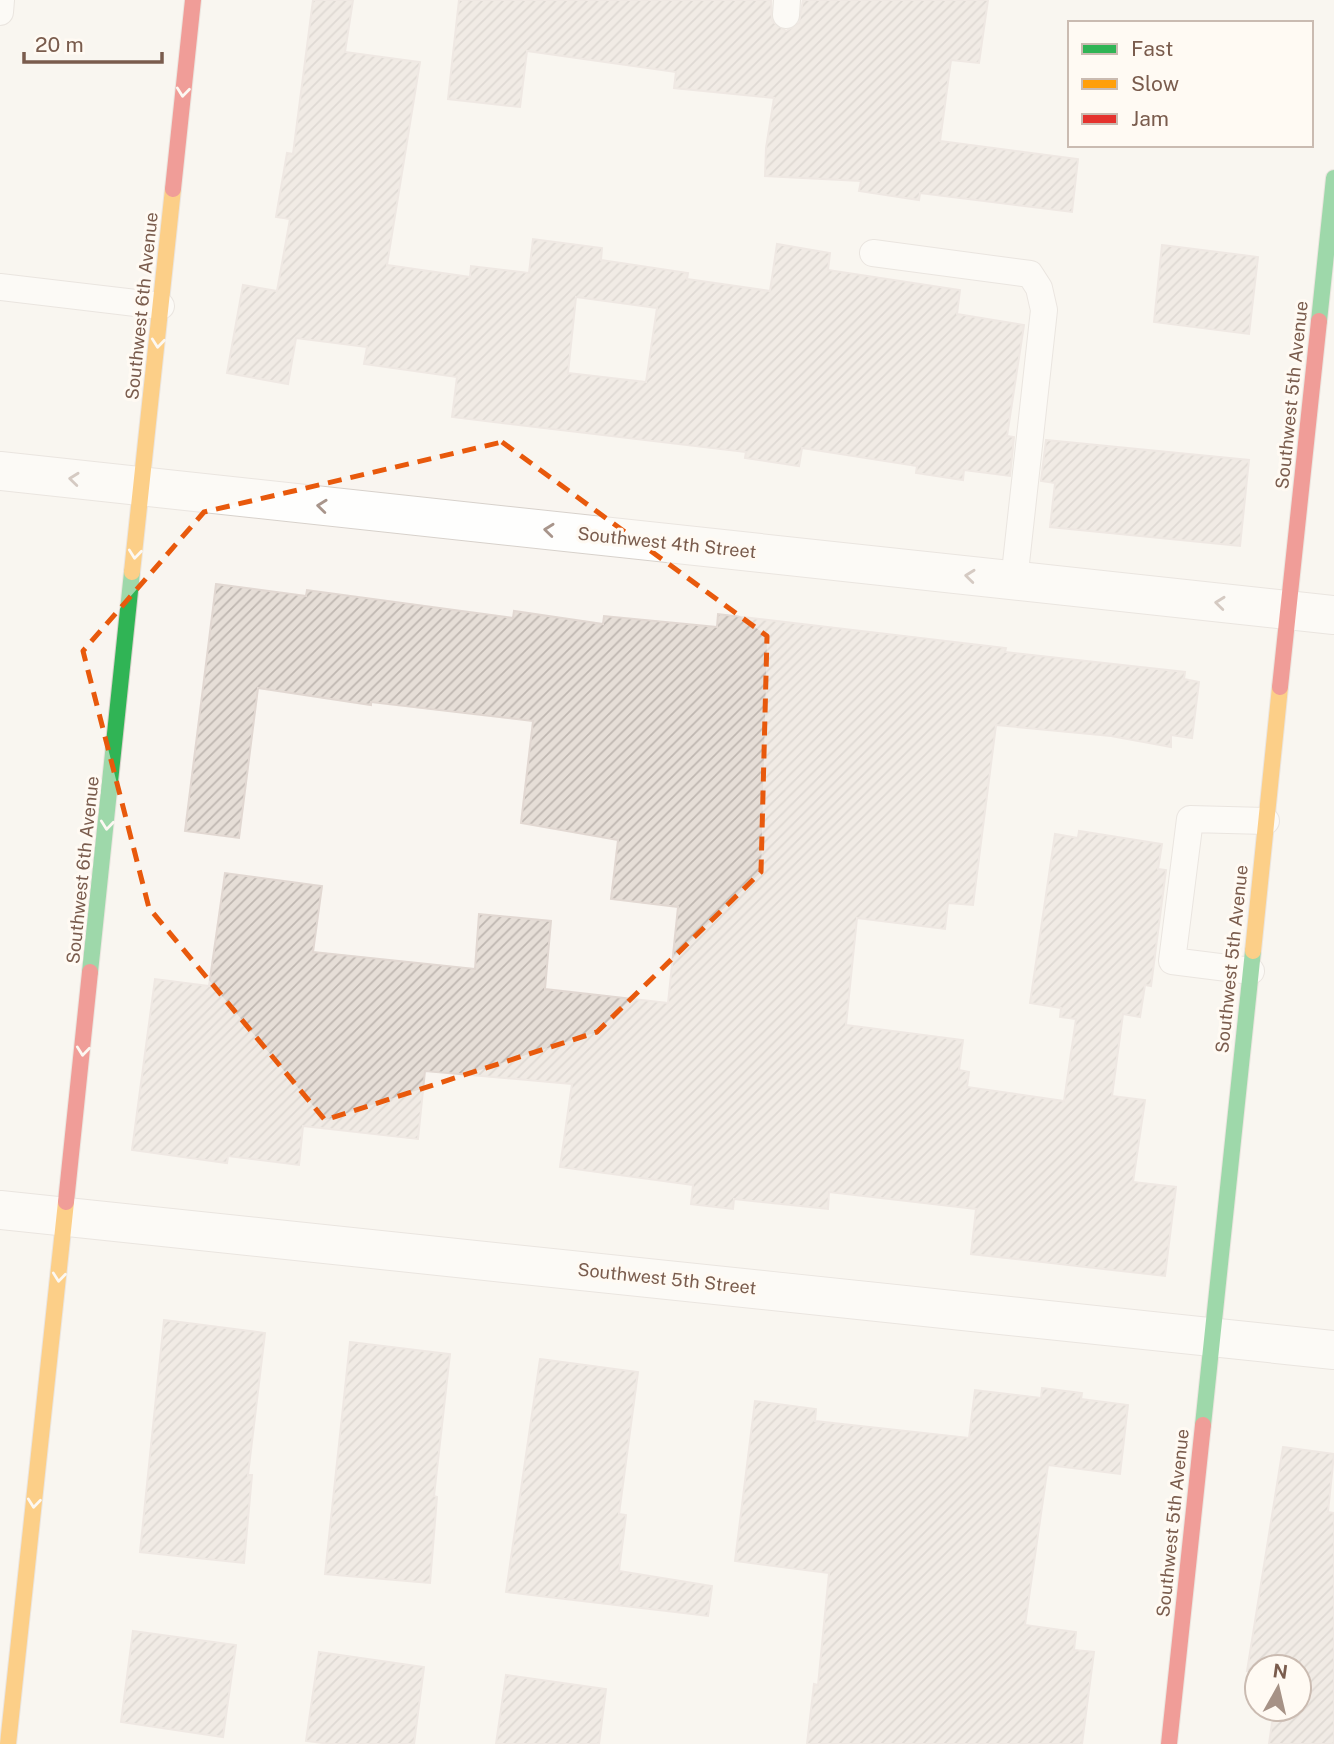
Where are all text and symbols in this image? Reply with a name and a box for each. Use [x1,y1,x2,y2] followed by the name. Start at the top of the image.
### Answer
[24,21,163,65] scale bar
[1068,21,1313,147] legend
[35,32,84,57] text: 20 m
[1131,36,1173,61] text: Fast
[1131,71,1179,96] text: Slow
[176,86,191,98] one-way arrow
[1131,106,1169,131] text: Jam
[121,211,162,401] street label: Southwest 6th Avenue
[1271,300,1312,490] street label: Southwest 5th Avenue
[150,337,165,349] one-way arrow
[69,472,80,487] one-way arrow
[316,499,327,514] one-way arrow
[543,523,554,538] one-way arrow
[577,523,757,562] street label: Southwest 4th Street
[128,549,143,560] one-way arrow
[964,569,975,584] one-way arrow
[1214,596,1225,611] one-way arrow
[62,775,103,965] street label: Southwest 6th Avenue
[100,820,115,831] one-way arrow
[1211,864,1252,1054] street label: Southwest 5th Avenue
[76,1046,91,1057] one-way arrow
[577,1259,758,1298] street label: Southwest 5th Street
[52,1272,67,1283] one-way arrow
[1152,1428,1193,1618] street label: Southwest 5th Avenue
[27,1498,42,1509] one-way arrow
[1243,1653,1313,1723] north arrow
[1271,1659,1289,1683] text: N

